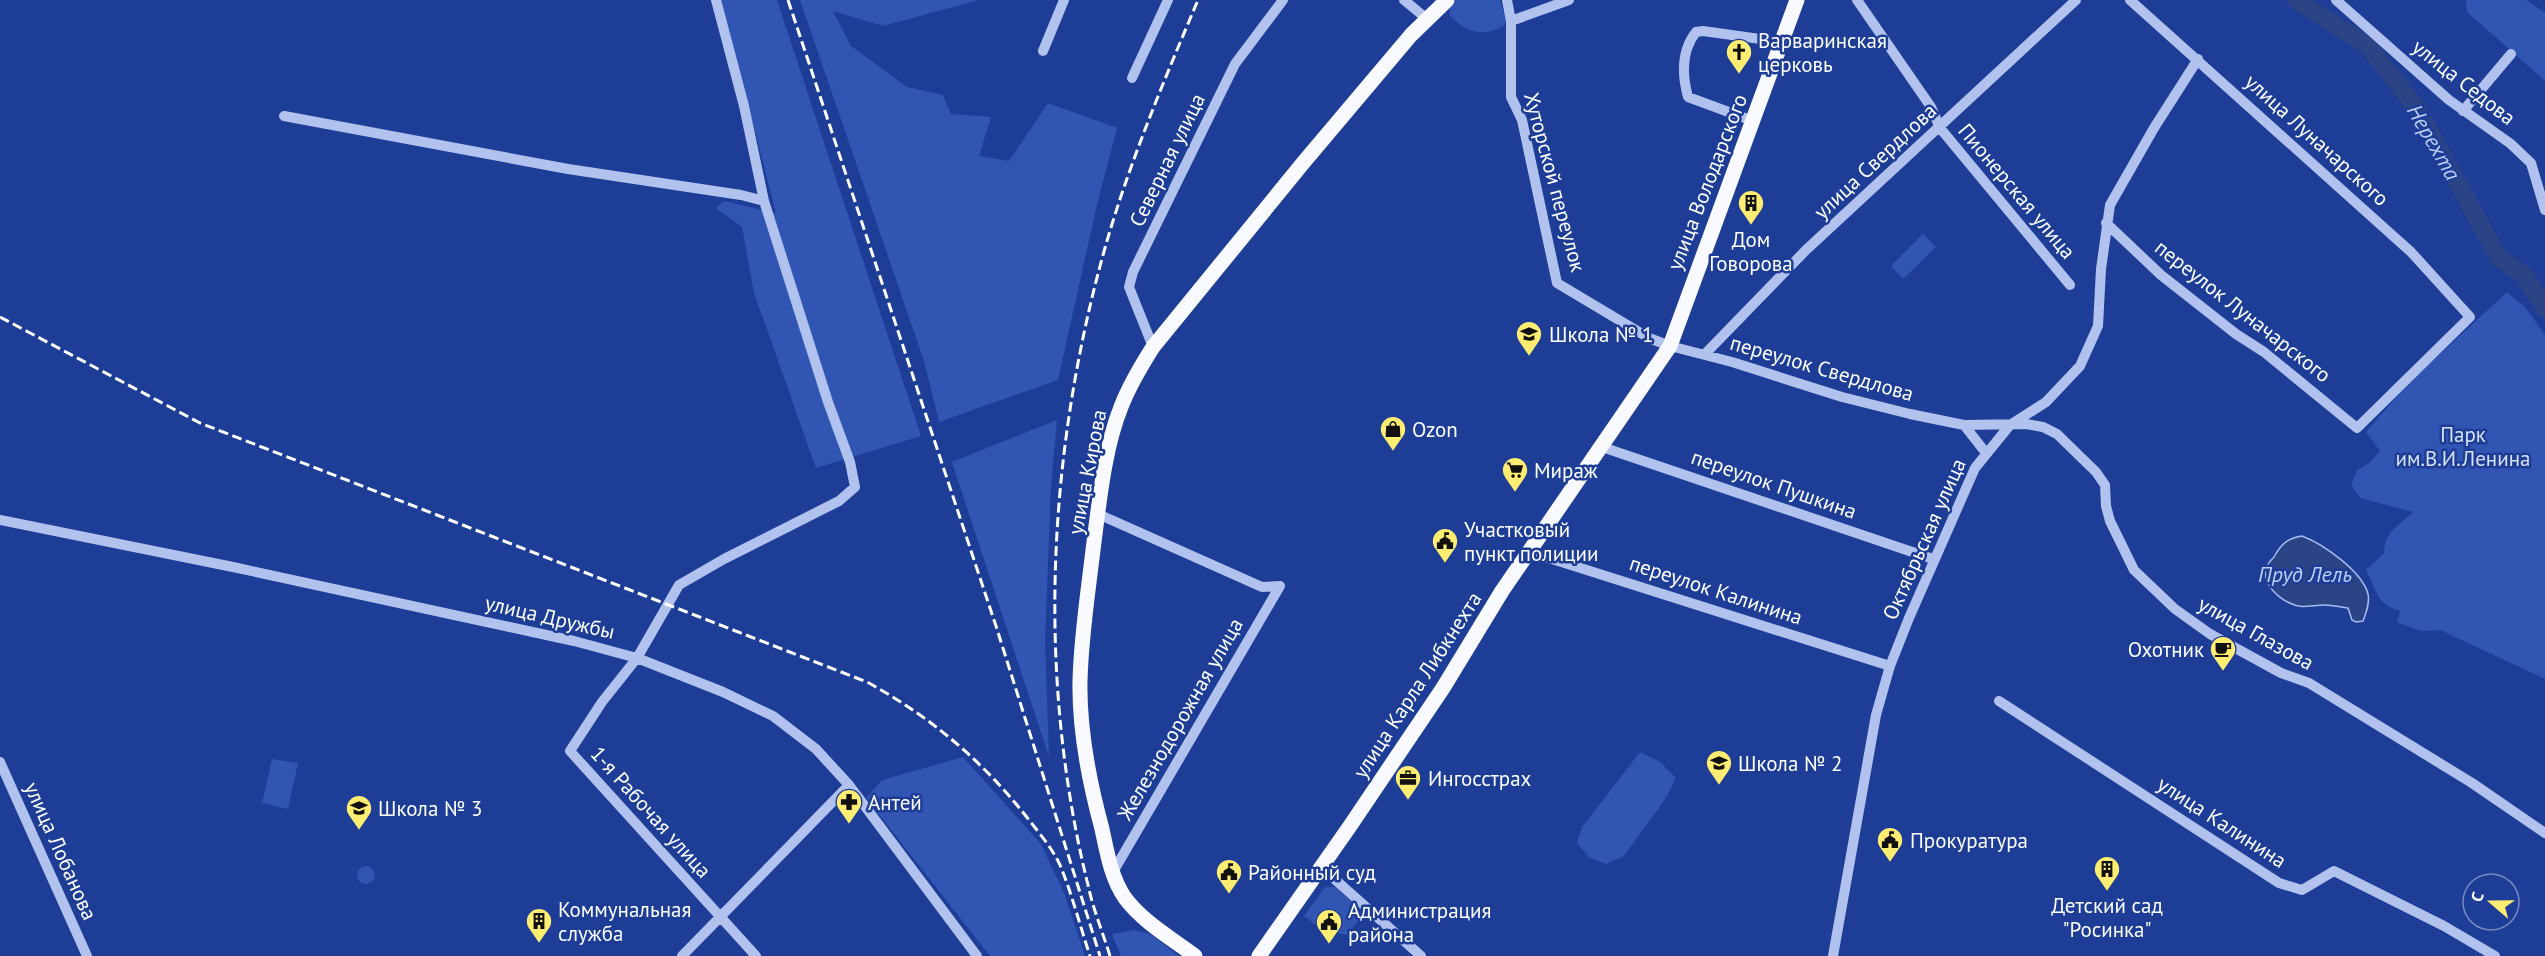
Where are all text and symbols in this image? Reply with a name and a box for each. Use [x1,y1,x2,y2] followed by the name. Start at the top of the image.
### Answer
[1758,27,1887,78] place label: Варваринская церковь
[2407,33,2521,131] street label: улица Седова
[1724,37,1754,75] church icon: Варваринская церковь
[2239,68,2395,212] street label: улица Луначарского
[1123,89,1211,231] street label: Северная улица
[1518,89,1592,275] street label: Хуторской переулок
[1661,90,1753,274] street label: улица Володарского
[1808,97,1942,225] street label: улица Свердлова
[2401,99,2467,185] water label: Нерехта
[1952,118,2082,264] street label: Пионерская улица
[1736,188,1766,226] building icon: Дом Говорова
[1709,226,1793,277] place label: Дом Говорова
[2149,234,2337,388] street label: переулок Луначарского
[1514,319,1544,357] school or university icon: Школа № 1
[1549,321,1653,348] place label: Школа № 1
[1727,329,1917,407] street label: переулок Свердлова
[1062,407,1112,537] street label: улица Кирова
[1378,414,1408,452] shop icon: Ozon
[1412,416,1458,443] place label: Ozon
[2396,421,2530,472] park label: Парк им.В.И.Ленина
[1688,443,1860,525] street label: переулок Пушкина
[1876,454,1972,624] street label: Октябрьская улица
[1500,455,1530,493] supermarket icon: Мираж
[1534,457,1598,484] place label: Мираж
[1464,516,1599,567] place label: Участковый пункт полиции
[1430,526,1460,564] public building icon: Участковый пункт полиции
[1626,549,1806,631] street label: переулок Калинина
[2258,560,2352,588] water label: Пруд Лель
[1347,587,1487,783] street label: улица Карла Либкнехта
[482,589,618,645] street label: улица Дружбы
[2193,590,2319,676] street label: улица Глазова
[1111,613,1249,826] street label: Железнодорожная улица
[2208,634,2238,672] cafe icon: Охотник
[2128,636,2204,663] place label: Охотник
[585,740,717,884] street label: 1-я Рабочая улица
[1704,748,1734,786] school or university icon: Школа № 2
[1738,750,1842,777] place label: Школа № 2
[1393,763,1423,801] office icon: Ингосстрах
[1428,765,1532,792] place label: Ингосстрах
[2152,770,2292,874] street label: улица Калинина
[18,778,104,924] street label: улица Лобанова
[834,787,864,825] pharmacy icon: Антей
[868,789,922,816] place label: Антей
[344,793,374,831] school or university icon: Школа № 3
[378,795,482,822] place label: Школа № 3
[1875,825,1905,863] public building icon: Прокуратура
[1910,827,2028,854] place label: Прокуратура
[2092,854,2122,892] building icon: Детский сад "Росинка"
[1214,857,1244,895] public building icon: Районный суд
[1248,859,1376,886] place label: Районный суд
[2461,872,2521,932] north arrow
[2466,889,2488,904] text: С
[2051,892,2163,943] place label: Детский сад "Росинка"
[558,896,691,947] place label: Коммунальная служба
[1348,897,1492,948] place label: Администрация района
[524,906,554,944] building icon: Коммунальная служба
[1314,907,1344,945] public building icon: Администрация района

